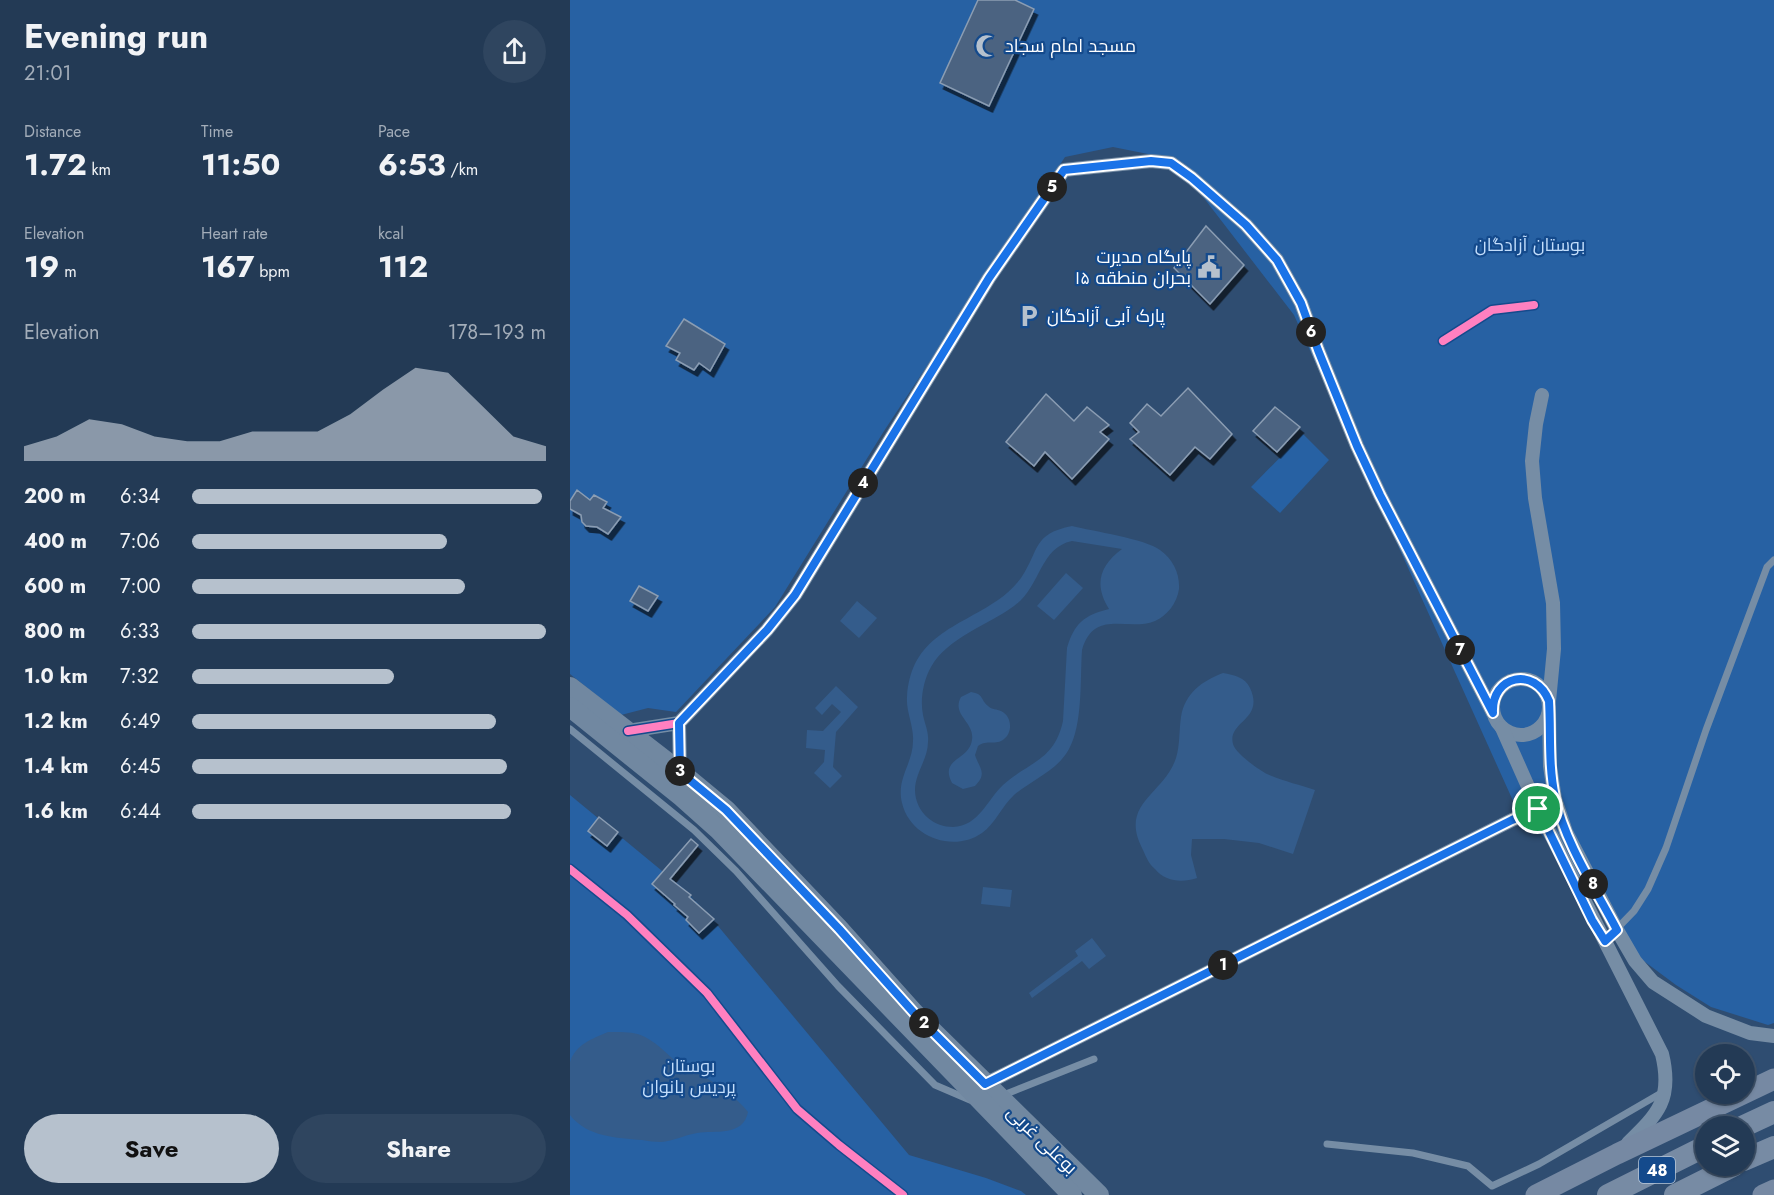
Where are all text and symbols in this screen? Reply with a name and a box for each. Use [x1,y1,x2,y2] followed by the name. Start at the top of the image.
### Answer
[24,13,208,60] text: Evening run
[483,20,546,83] button: share
[974,33,1000,59] mosque icon: مسجد امام سجاد
[1005,33,1136,59] place label: مسجد امام سجاد
[24,59,71,88] text: 21:01
[24,120,81,143] text: Distance
[201,120,233,143] text: Time
[378,120,410,143] text: Pace
[24,143,87,186] text: 1.72
[201,143,280,186] text: 11:50
[378,143,446,186] text: 6:53
[87,158,111,181] text: km
[446,158,478,181] text: /km
[1037,172,1067,202] pin: 5
[1047,175,1057,198] text: 5
[24,222,84,245] text: Elevation
[201,222,268,245] text: Heart rate
[378,222,404,245] text: kcal
[1475,232,1585,258] park label: بوستان آزادگان
[1075,244,1191,291] place label: پایگاه مدیرت بحران منطقه ۱۵
[24,245,59,288] text: 19
[201,245,254,288] text: 167
[378,245,428,288] text: 112
[1196,254,1222,280] public building icon: پایگاه مدیرت بحران منطقه ۱۵
[59,260,77,283] text: m
[254,260,290,283] text: bpm
[1016,303,1042,329] parking icon: پارک آبی آزادگان
[1047,303,1165,329] place label: پارک آبی آزادگان
[1296,317,1326,347] pin: 6
[24,318,99,347] text: Elevation
[448,318,546,347] text: 178–193 m
[1306,320,1316,343] text: 6
[848,468,878,498] pin: 4
[857,471,869,494] text: 4
[24,482,86,511] text: 200 m
[120,482,160,511] text: 6:34
[24,527,87,556] text: 400 m
[120,527,160,556] text: 7:06
[24,572,86,601] text: 600 m
[120,572,161,601] text: 7:00
[24,617,85,646] text: 800 m
[120,617,159,646] text: 6:33
[1445,635,1475,665] pin: 7
[1455,638,1465,661] text: 7
[24,662,88,691] text: 1.0 km
[120,662,159,691] text: 7:32
[24,707,88,736] text: 1.2 km
[120,707,161,736] text: 6:49
[24,752,89,781] text: 1.4 km
[120,752,160,781] text: 6:45
[665,756,695,786] pin: 3
[675,759,685,782] text: 3
[1512,783,1563,834] pin
[1521,792,1554,825] icon: arrive
[24,797,88,826] text: 1.6 km
[120,797,161,826] text: 6:44
[1578,869,1608,899] pin: 8
[1588,872,1598,895] text: 8
[1208,950,1238,980] pin: 1
[1219,953,1227,976] text: 1
[909,1008,939,1038] pin: 2
[919,1011,929,1034] text: 2
[1695,1044,1755,1176] map controls
[1695,1044,1755,1104] button: locate
[642,1053,736,1100] park label: بوستان پردیس بانوان
[1001,1100,1083,1180] street label: بوعلی غربی
[24,1114,279,1183] button: Save
[291,1114,546,1183] button: Share
[1695,1116,1755,1176] button: layers
[1639,1157,1675,1183] road number: 48

